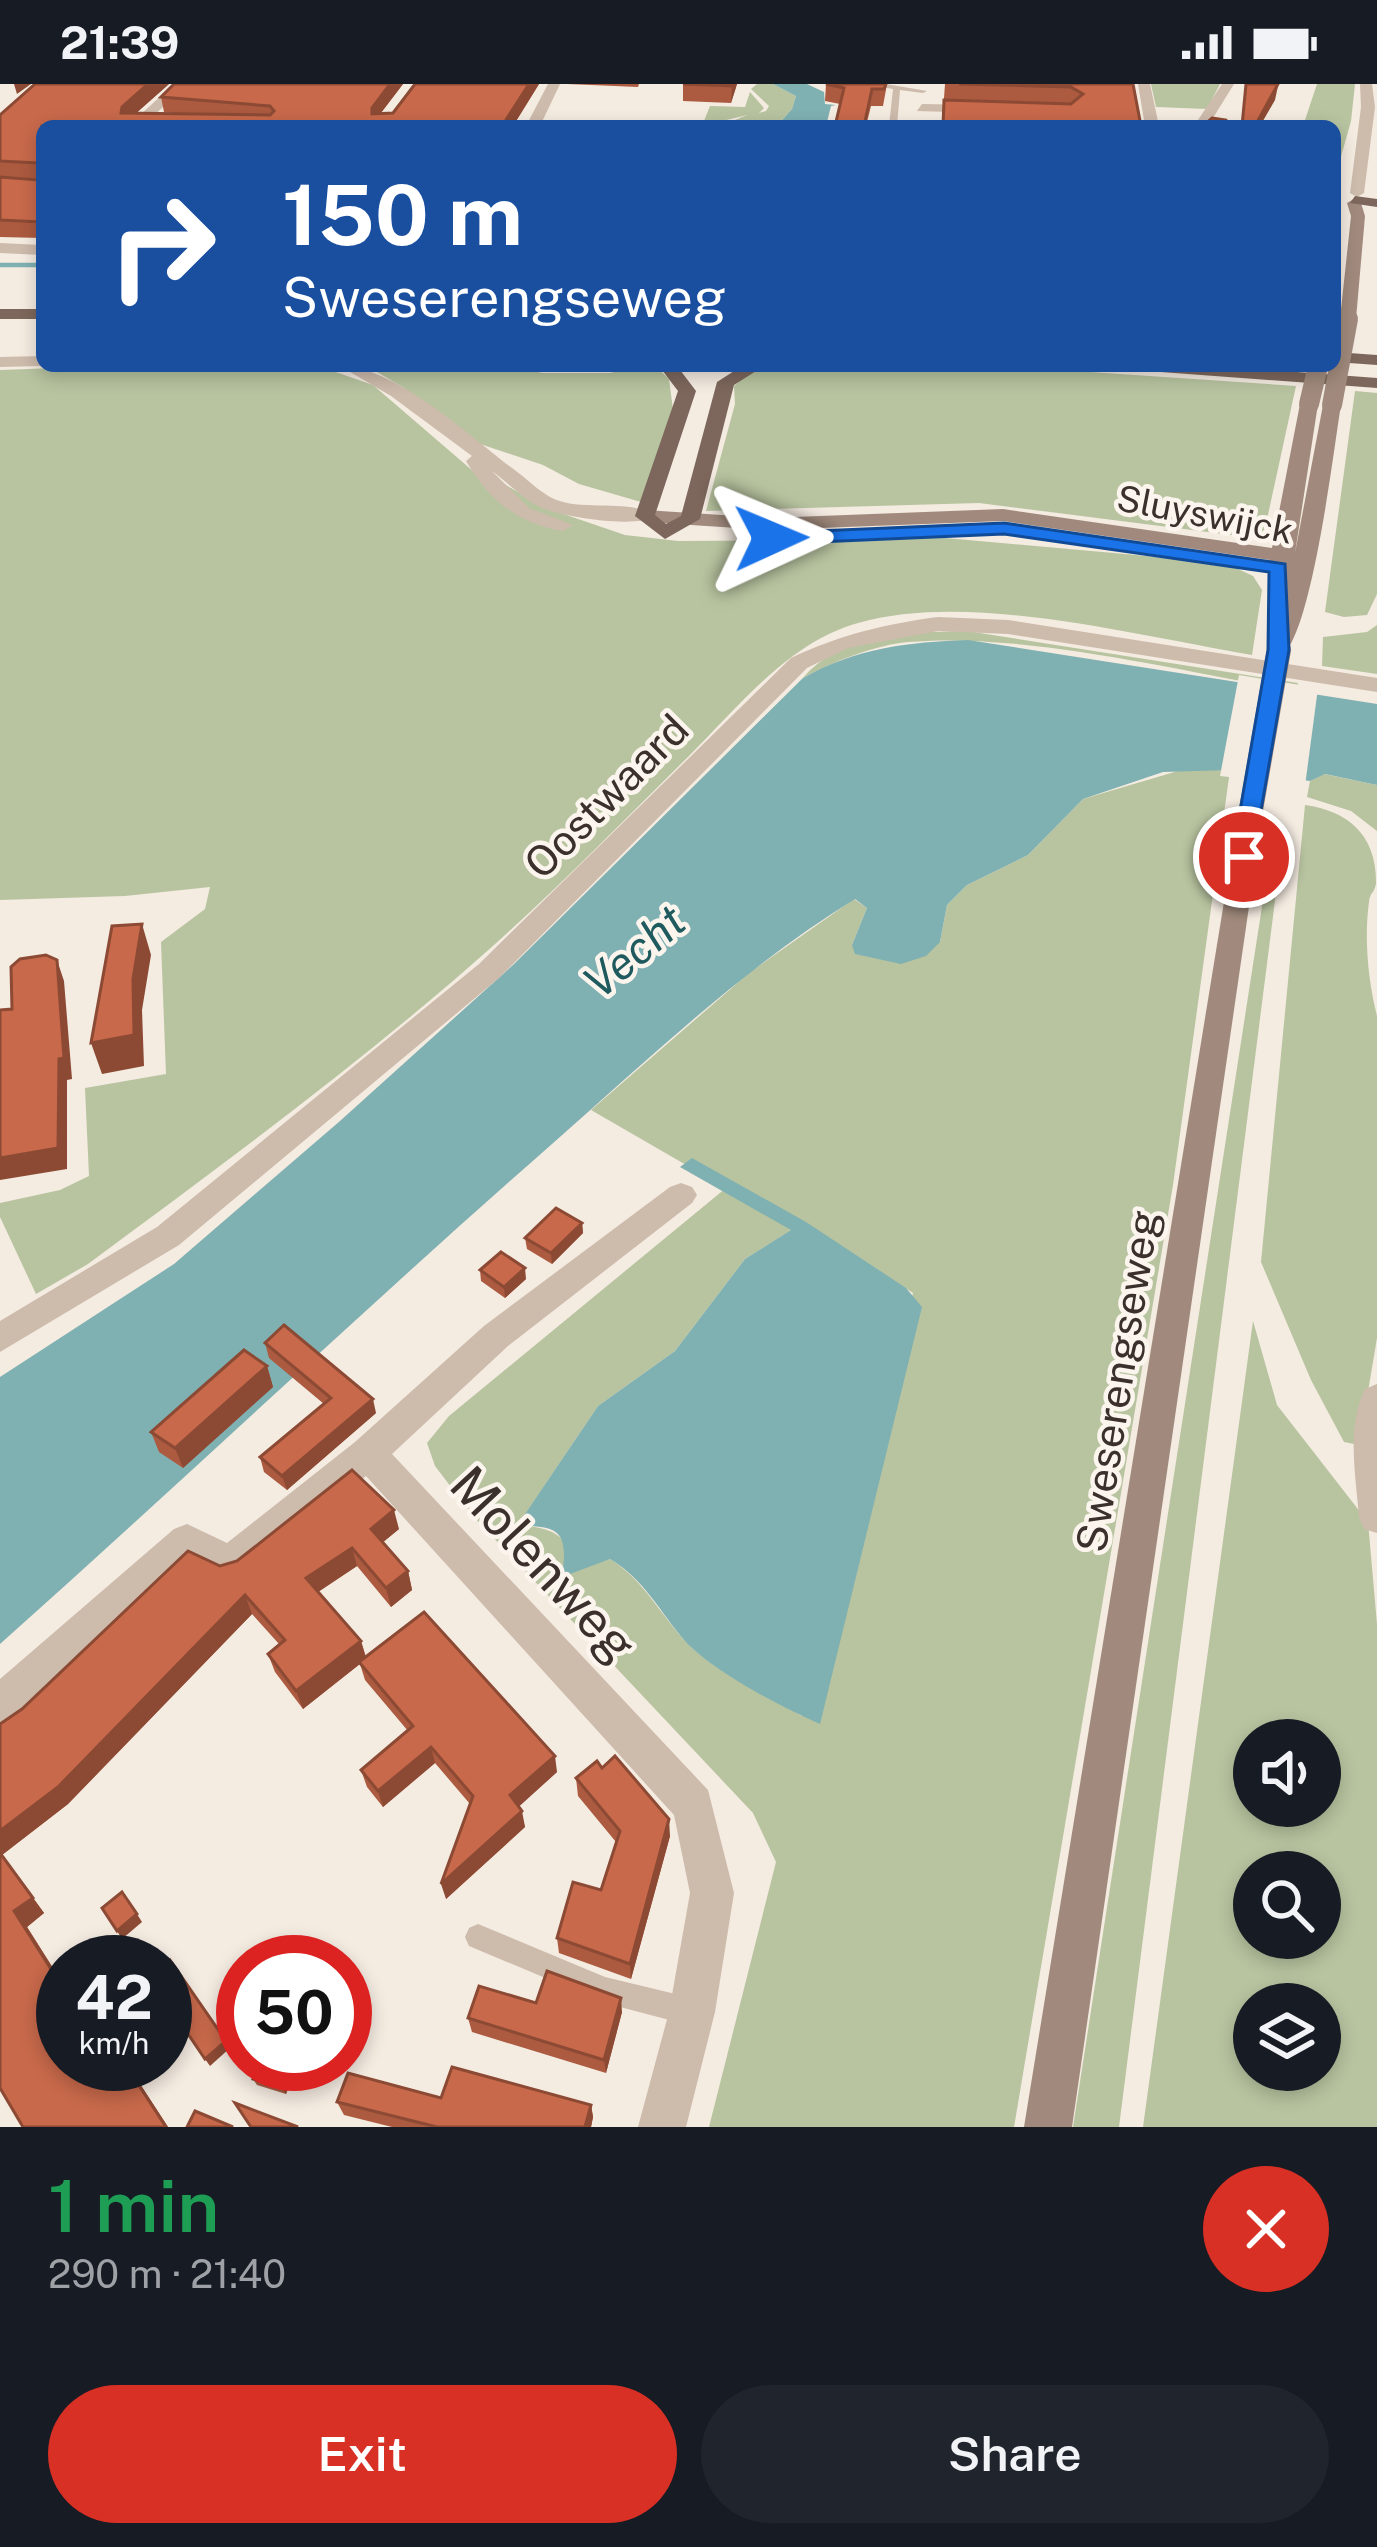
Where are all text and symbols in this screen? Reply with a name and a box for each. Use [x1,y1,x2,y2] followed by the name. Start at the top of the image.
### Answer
[60,16,179,69] text: 21:39
[282,165,523,264] text: 150 m
[84,168,240,324] icon: right
[282,266,727,329] text: Sweserengseweg
[708,475,834,601] position arrow
[1113,476,1297,552] street label: Sluyswijck
[514,704,698,888] street label: Oostwaard
[1193,806,1295,908] pin
[1211,824,1277,890] icon: arrive
[573,893,695,1009] water label: Vecht
[1066,1206,1168,1556] street label: Sweserengseweg
[439,1454,649,1674] street label: Molenweg
[1233,1719,1341,2091] map controls
[1233,1719,1341,1827] button: sound
[1233,1851,1341,1959] button: search
[216,1935,372,2091] speed limit sign: 50
[75,1962,153,2033] text: 42
[1233,1983,1341,2091] button: layers
[79,2025,149,2061] text: km/h
[48,2164,219,2248] text: 1 min
[1203,2166,1329,2292] button: close
[48,2251,286,2297] text: 290 m · 21:40
[48,2385,677,2523] button: Exit
[701,2385,1329,2523] button: Share

